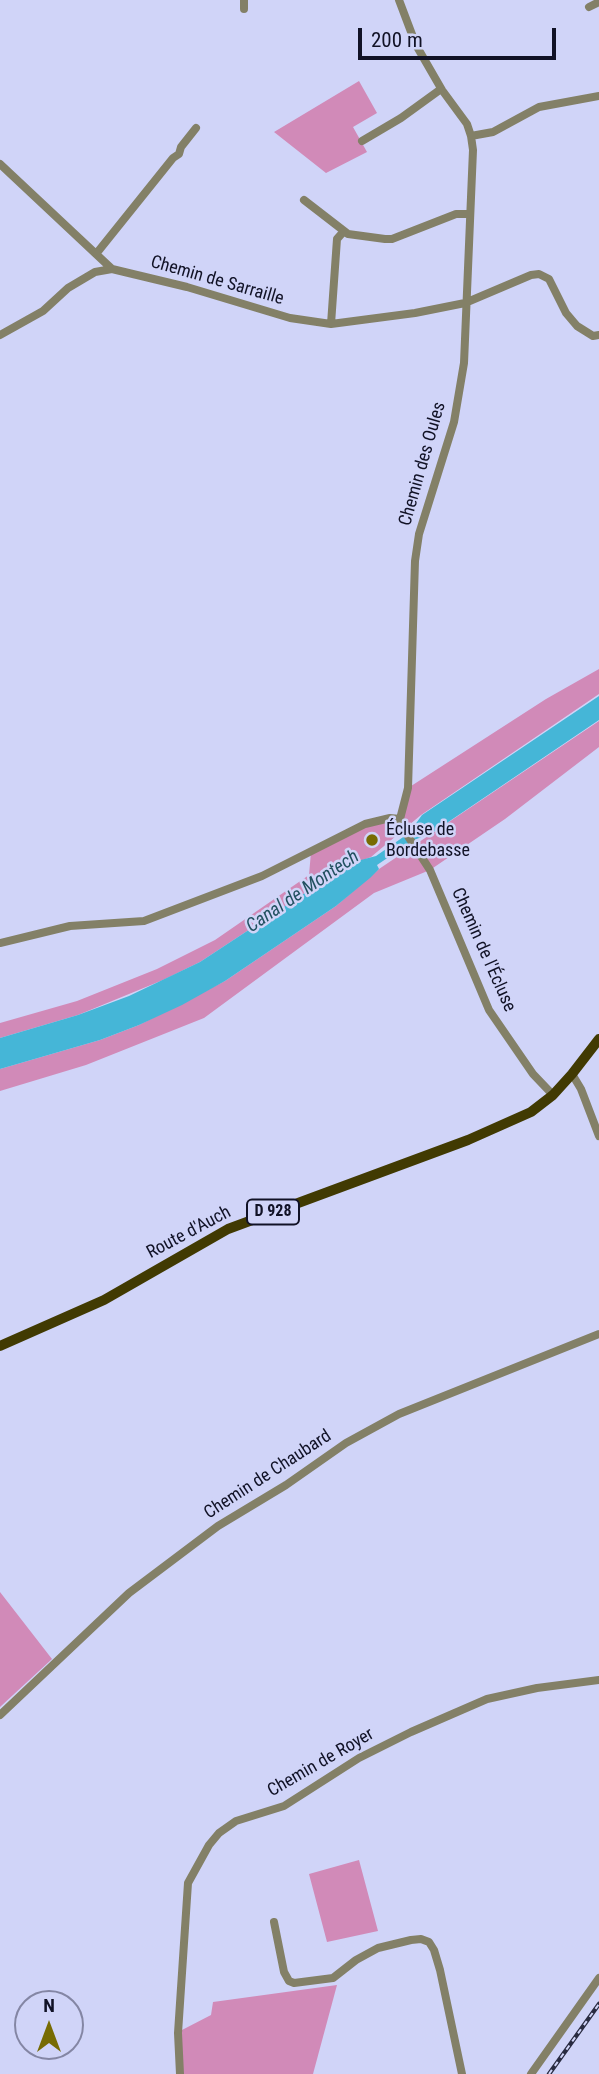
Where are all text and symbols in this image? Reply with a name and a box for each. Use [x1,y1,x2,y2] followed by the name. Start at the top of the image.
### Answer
[361,14,559,58] scale bar
[371,28,423,52] text: 200 m
[148,252,286,310] street label: Chemin de Sarraille
[395,400,451,528] street label: Chemin des Oules
[386,819,470,862] place label: Écluse de Bordebasse
[364,832,380,848] marker: Écluse de Bordebasse
[242,846,364,938] water label: Canal de Montech
[446,885,520,1015] street label: Chemin de l'Écluse
[247,1200,299,1224] road number: D 928
[143,1202,235,1264] street label: Route d'Auch
[200,1426,336,1524] street label: Chemin de Chaubard
[264,1724,378,1802] street label: Chemin de Royer
[14,1990,84,2060] north arrow
[43,1994,55,2017] text: N

